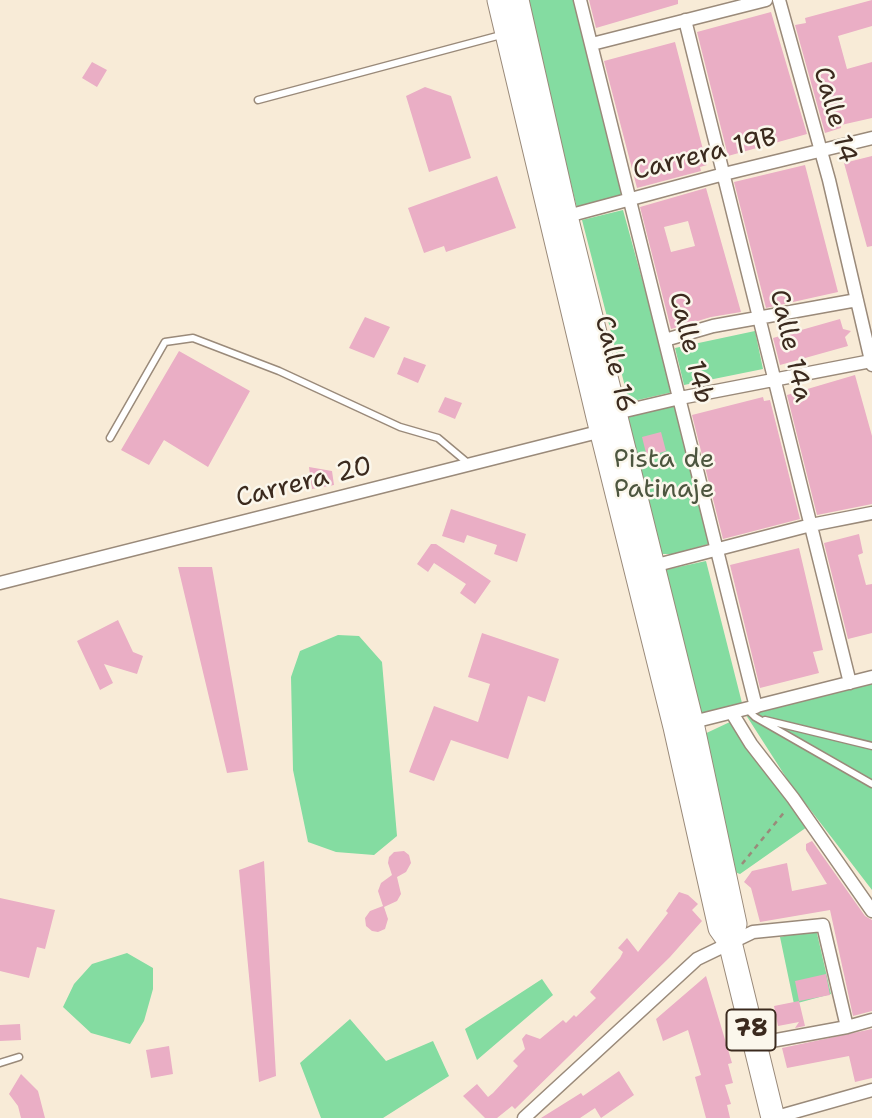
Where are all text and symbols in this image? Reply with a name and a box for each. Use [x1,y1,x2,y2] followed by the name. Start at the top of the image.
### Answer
[805,63,863,167] street label: Calle 14
[630,122,780,188] street label: Carrera 19B
[762,287,818,405] street label: Calle 14a
[661,289,719,407] street label: Calle 14b
[587,312,641,416] street label: Calle 16
[614,444,714,505] park label: Pista de Patinaje
[233,451,375,515] street label: Carrera 20
[726,1010,776,1050] road number: 78

